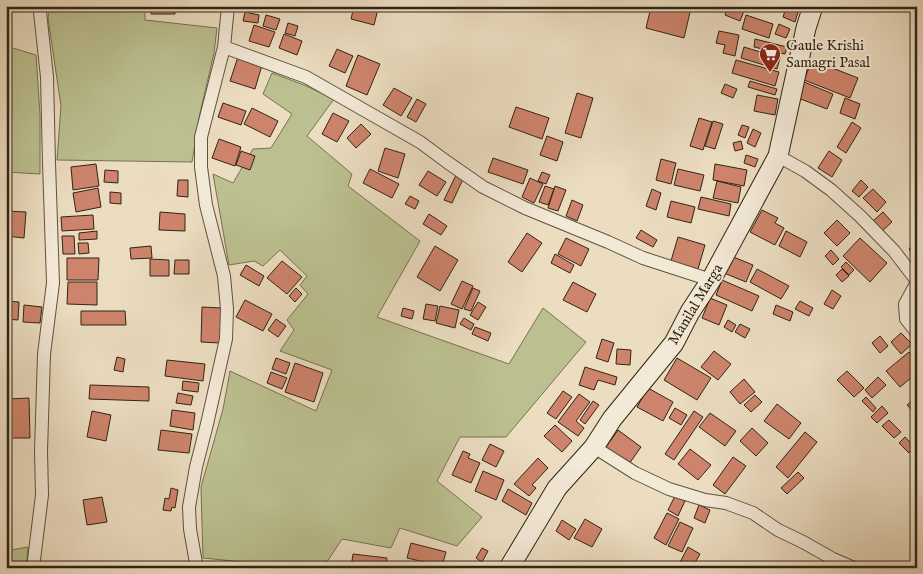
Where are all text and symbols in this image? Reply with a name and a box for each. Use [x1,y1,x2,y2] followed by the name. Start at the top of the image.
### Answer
[786,36,871,72] place label: Gaule Krishi Samagri Pasal
[758,42,782,73] supermarket icon: Gaule Krishi Samagri Pasal
[664,260,727,348] street label: Manilal Marga

